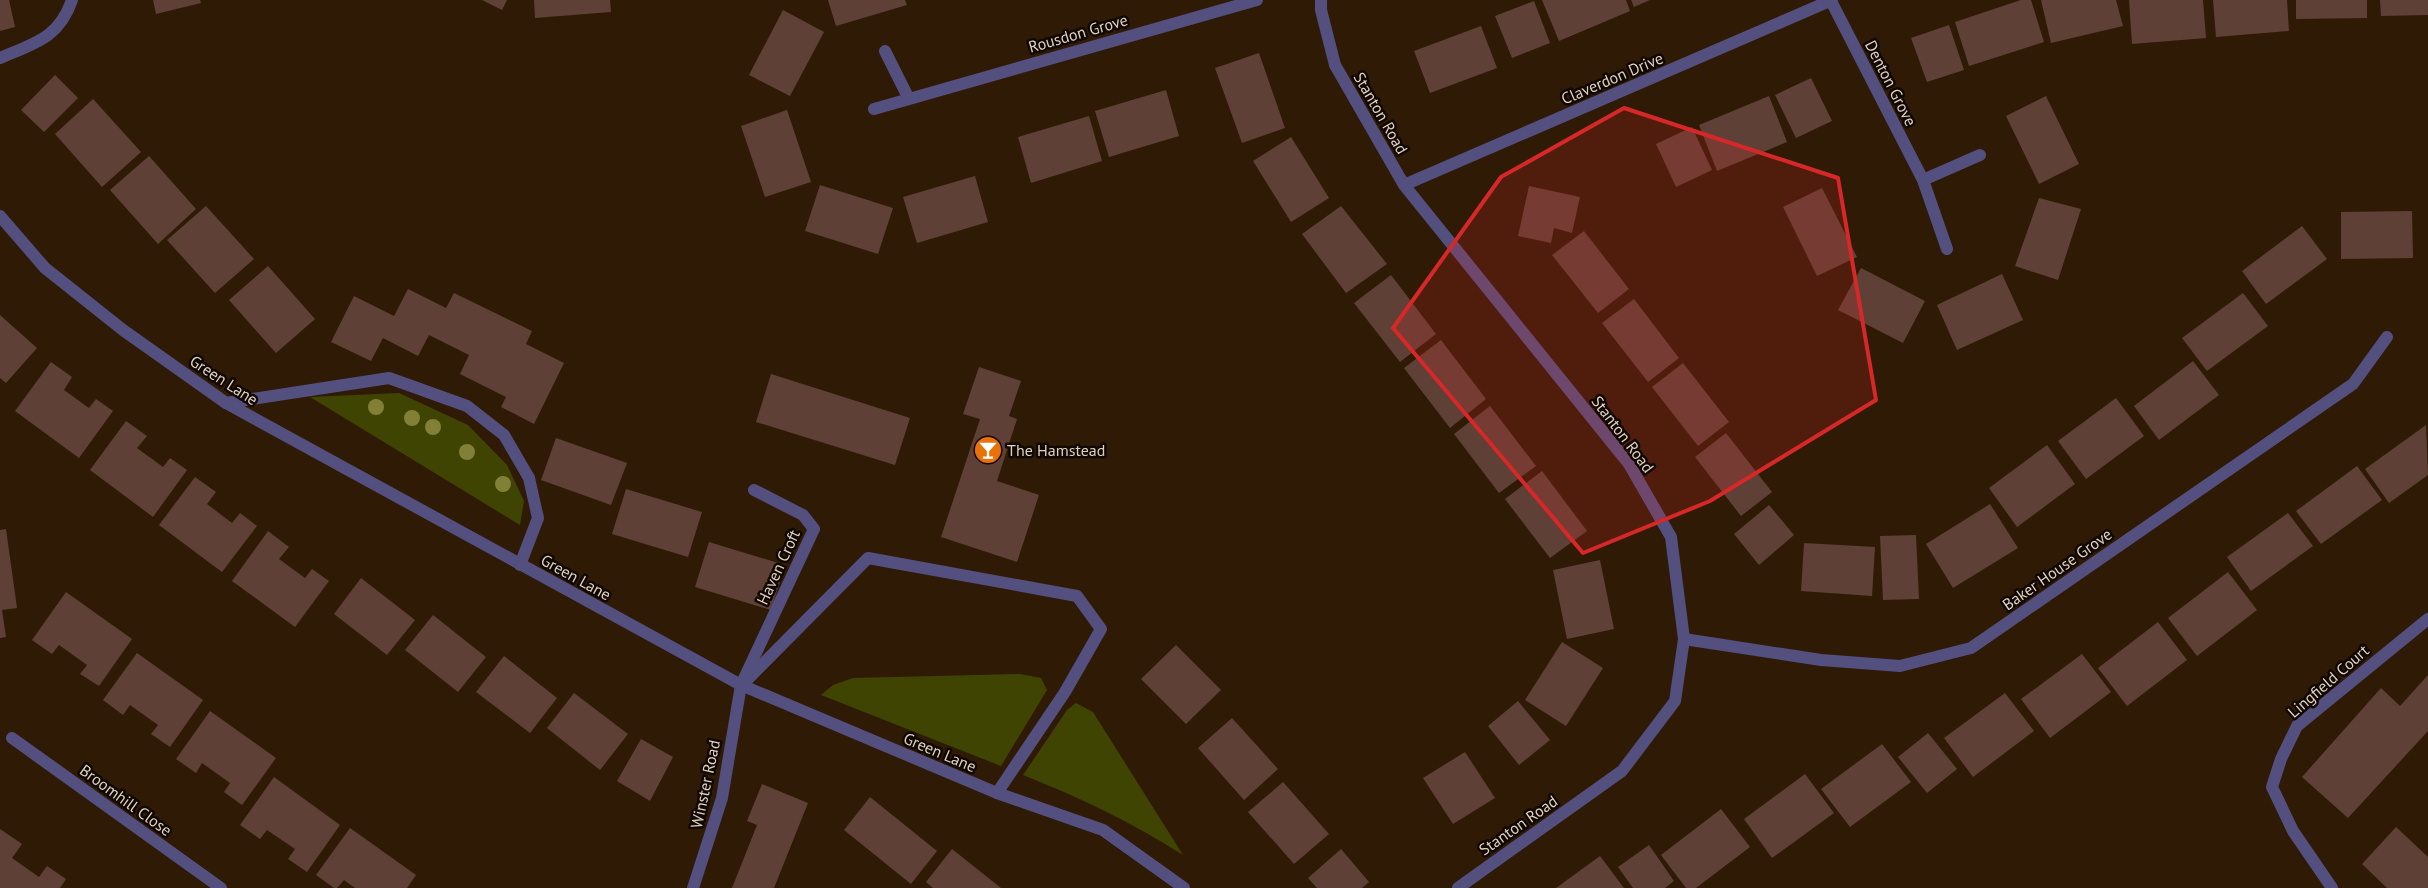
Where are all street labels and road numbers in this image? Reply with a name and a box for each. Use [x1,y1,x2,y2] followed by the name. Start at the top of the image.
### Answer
[1026,9,1130,57] street label: Rousdon Grove
[1861,37,1921,129] street label: Denton Grove
[1558,48,1666,108] street label: Claverdon Drive
[1350,68,1412,158] street label: Stanton Road
[186,351,262,409] street label: Green Lane
[1588,392,1658,476] street label: Stanton Road
[1998,524,2116,614] street label: Baker House Grove
[752,526,804,608] street label: Haven Croft
[537,550,615,604] street label: Green Lane
[2283,640,2373,722] street label: Lingfield Court
[901,728,979,776] street label: Green Lane
[686,738,724,830] street label: Winster Road
[76,760,176,840] street label: Broomhill Close
[1475,791,1561,859] street label: Stanton Road

